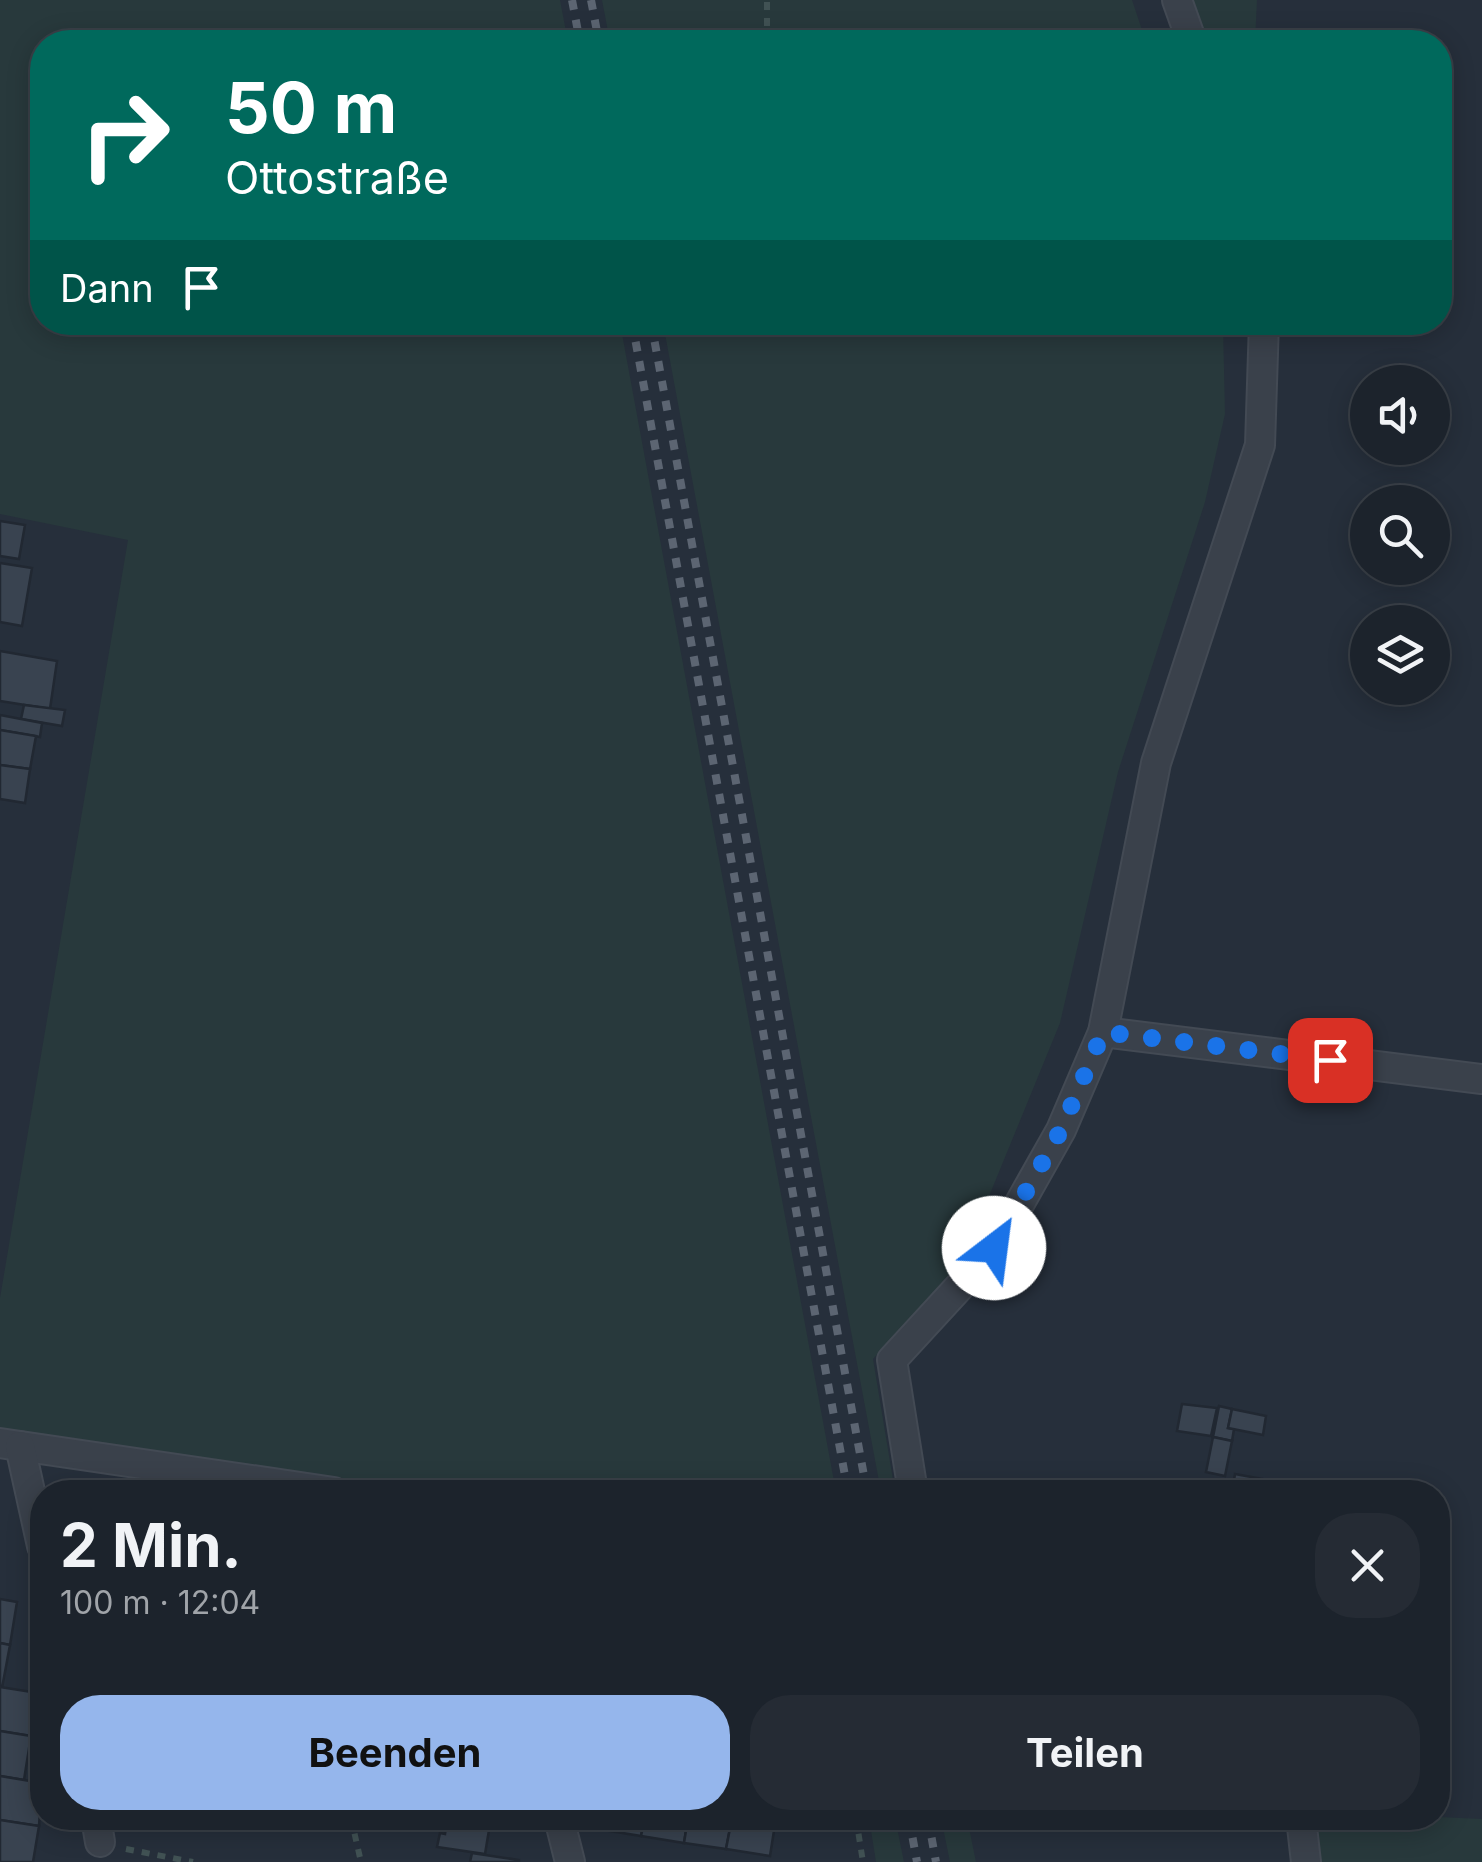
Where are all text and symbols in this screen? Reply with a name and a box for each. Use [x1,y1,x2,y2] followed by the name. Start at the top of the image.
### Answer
[225,65,397,150] text: 50 m
[60,70,190,200] icon: right
[225,150,449,205] text: Ottostraße
[174,260,229,315] icon: arrive
[60,265,154,311] text: Dann
[1350,365,1450,705] map controls
[1350,365,1450,465] button: sound
[1350,485,1450,585] button: search
[1350,605,1450,705] button: layers
[1288,1018,1373,1103] pin
[1303,1033,1358,1088] icon: arrive
[942,1196,1046,1300] position arrow
[60,1509,242,1581] text: 2 Min.
[1315,1513,1420,1618] button: close
[60,1583,260,1622] text: 100 m · 12:04
[60,1695,730,1810] button: Beenden
[750,1695,1420,1810] button: Teilen

